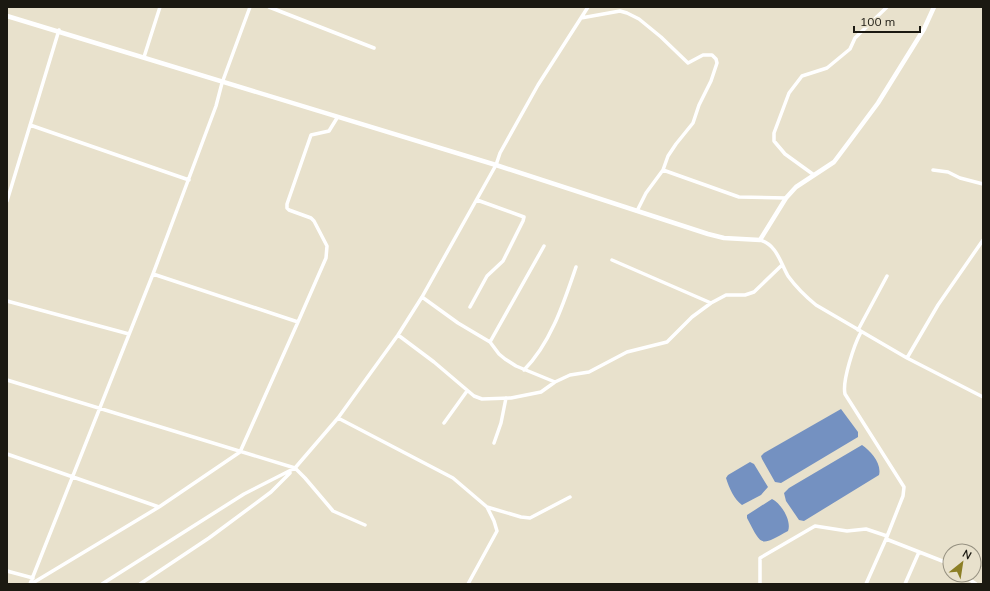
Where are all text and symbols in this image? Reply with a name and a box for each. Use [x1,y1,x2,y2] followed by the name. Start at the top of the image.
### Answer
[854,8,920,34] scale bar
[860,14,895,29] text: 100 m
[942,543,982,583] north arrow
[960,546,974,562] text: N

